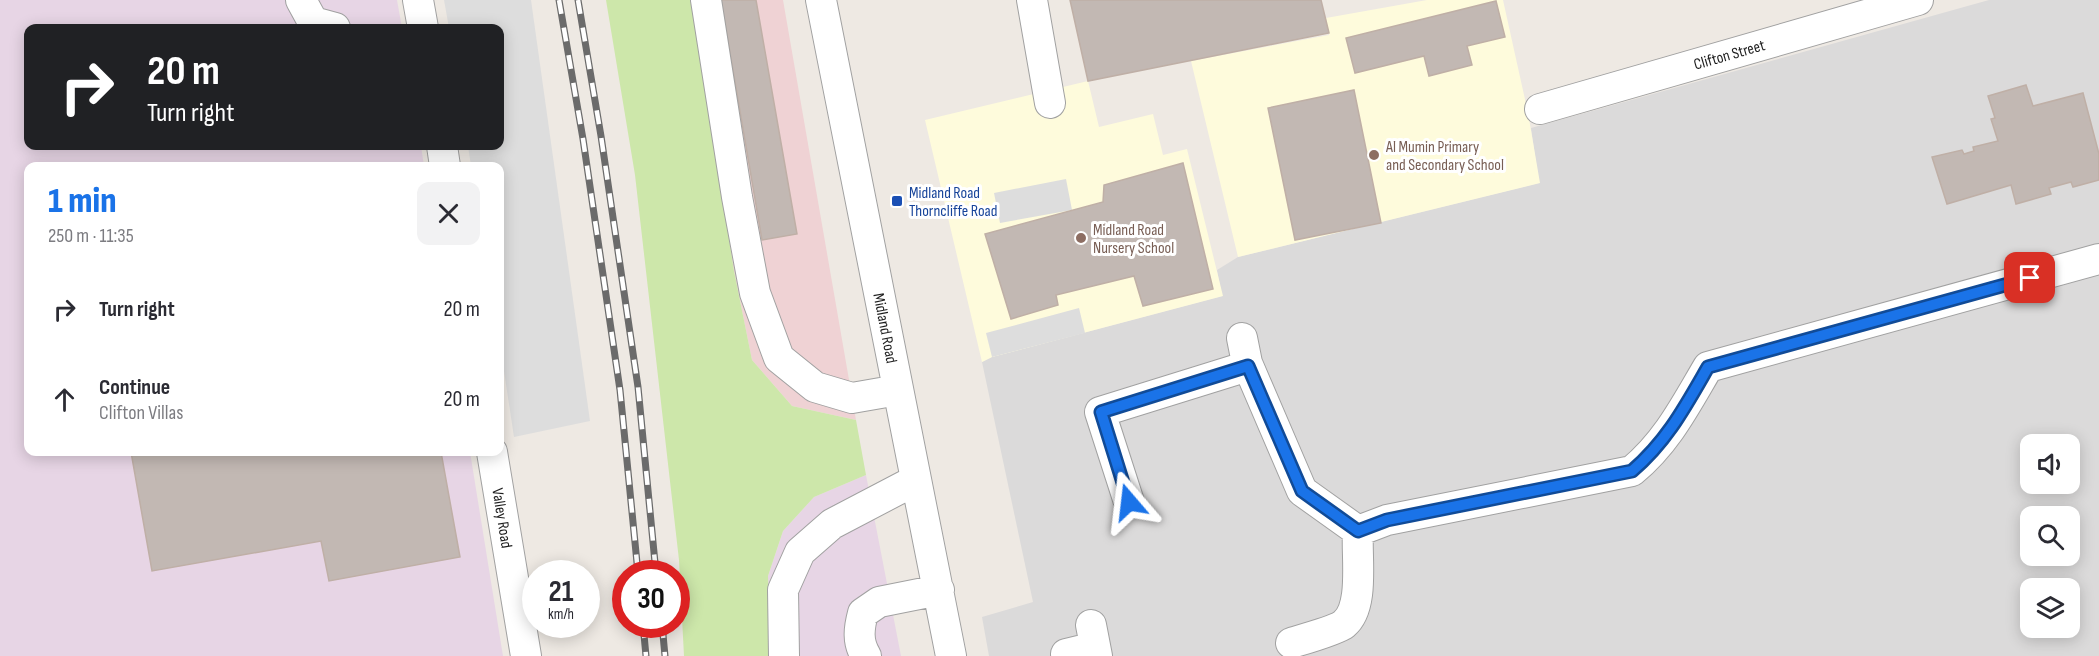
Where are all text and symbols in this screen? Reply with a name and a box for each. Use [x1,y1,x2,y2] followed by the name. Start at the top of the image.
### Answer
[1692,36,1767,75] street label: Clifton Street
[147,46,220,97] text: 20 m
[48,48,126,126] icon: right
[147,97,234,129] text: Turn right
[1385,138,1504,175] place label: Al Mumin Primary and Secondary School
[1367,148,1381,162] marker: Al Mumin Primary and Secondary School
[48,180,116,223] text: 1 min
[417,182,480,245] button: close
[909,184,997,221] place label: Midland Road Thorncliffe Road
[890,194,904,208] marker: Midland Road Thorncliffe Road
[1093,221,1174,258] place label: Midland Road Nursery School
[48,224,134,248] text: 250 m · 11:35
[1074,231,1088,245] marker: Midland Road Nursery School
[2004,252,2055,303] pin
[2013,261,2046,294] icon: arrive
[868,292,901,365] street label: Midland Road
[48,293,81,326] icon: right
[99,296,175,323] text: Turn right
[444,296,480,323] text: 20 m
[99,374,170,401] text: Continue
[48,383,81,416] icon: ahead
[444,386,480,413] text: 20 m
[99,401,183,425] text: Clifton Villas
[2020,434,2080,638] map controls
[2020,434,2080,494] button: sound
[1097,470,1161,534] position arrow
[487,487,516,550] street label: Valley Road
[2020,506,2080,566] button: search
[612,560,690,638] speed limit sign: 30
[549,574,573,610] text: 21
[2020,578,2080,638] button: layers
[548,605,574,624] text: km/h

